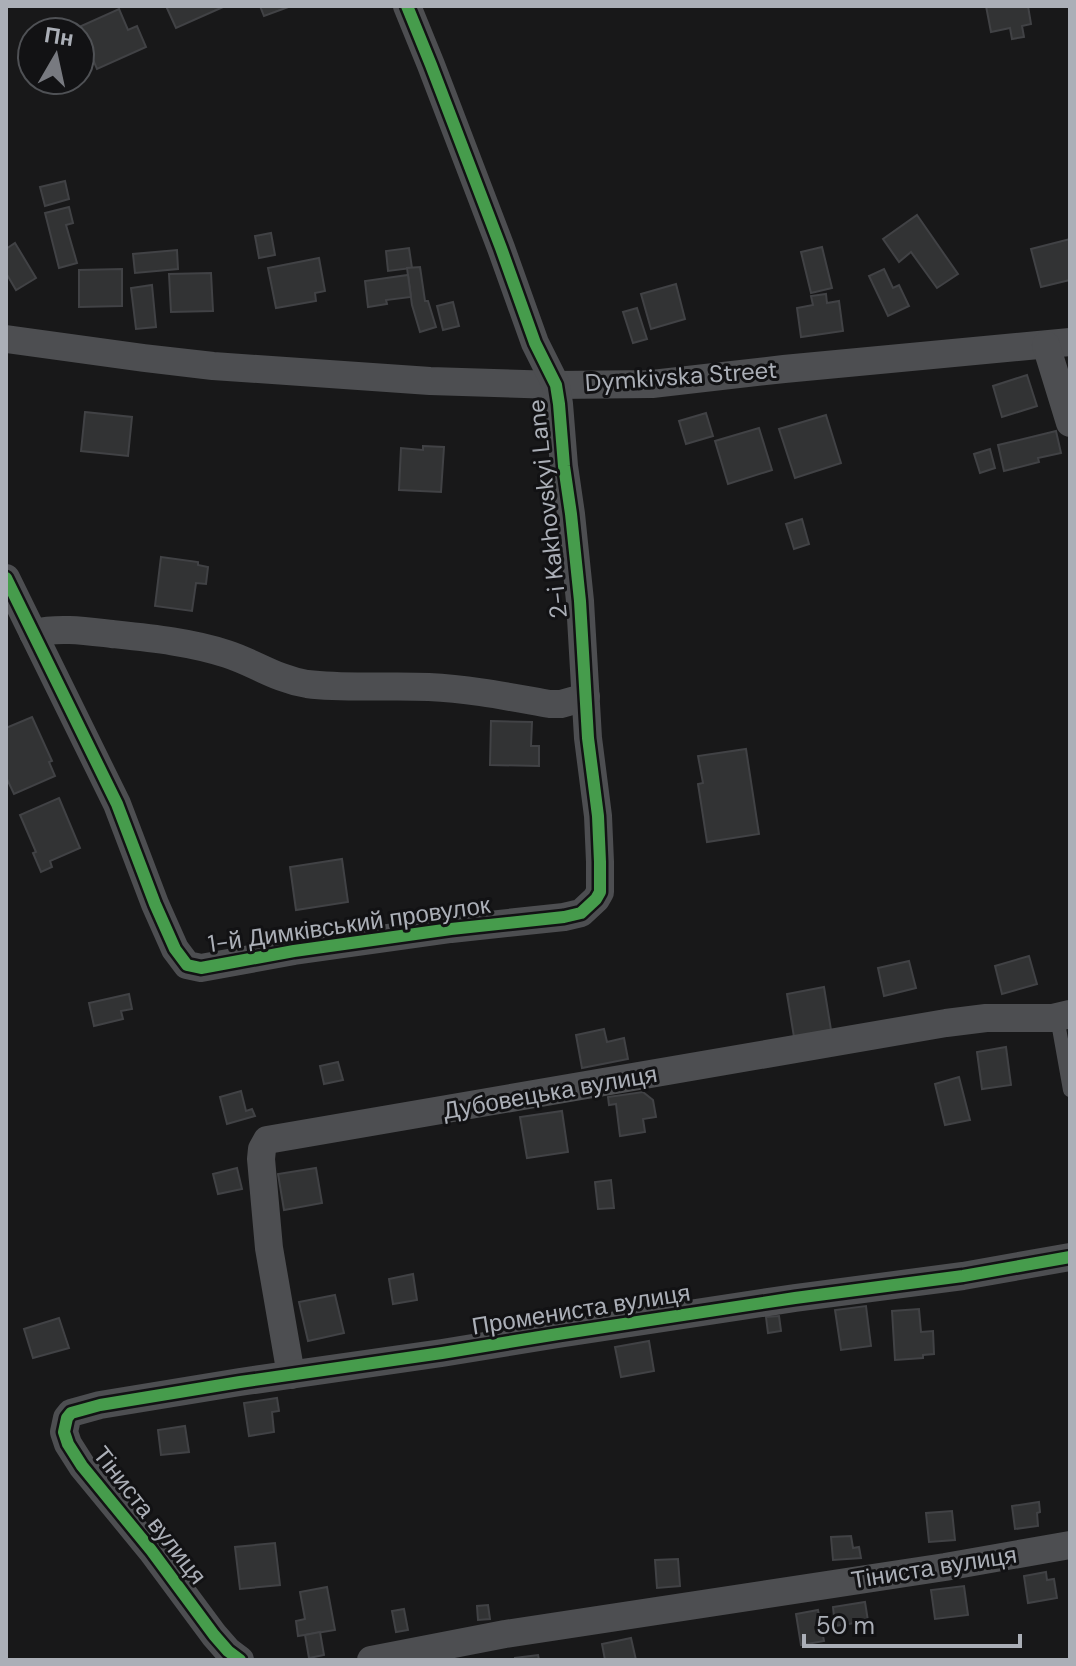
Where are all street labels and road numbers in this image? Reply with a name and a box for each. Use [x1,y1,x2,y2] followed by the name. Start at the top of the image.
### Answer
[584,354,778,398] street label: Dymkivska Street
[520,398,574,620] street label: 2-i Kakhovskyi Lane
[206,889,492,959] street label: 1-й Димківський провулок
[441,1058,659,1126] street label: Дубовецька вулиця
[470,1276,692,1342] street label: Промениста вулиця
[86,1440,214,1590] street label: Тіниста вулиця
[849,1539,1019,1595] street label: Тіниста вулиця

